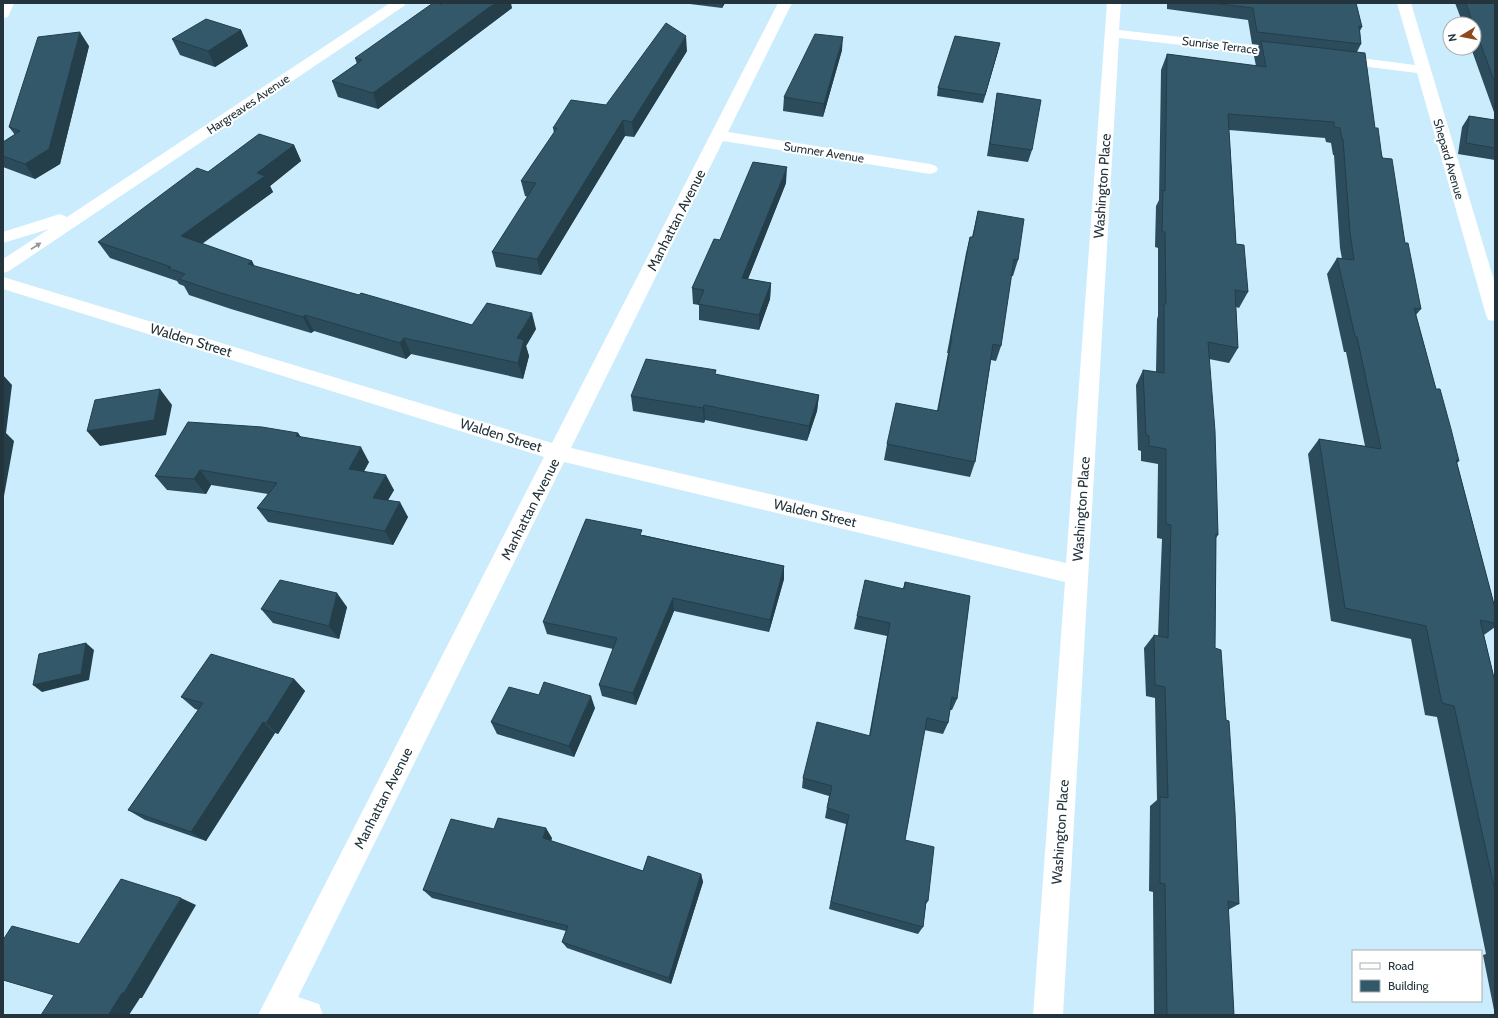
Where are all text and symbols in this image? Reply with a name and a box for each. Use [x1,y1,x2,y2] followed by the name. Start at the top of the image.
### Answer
[1442,16,1482,56] north arrow
[1181,33,1259,57] street label: Sunrise Terrace
[1445,33,1460,43] text: N
[204,71,292,137] street label: Hargreaves Avenue
[1430,117,1468,201] street label: Shepard Avenue
[1089,133,1115,239] street label: Washington Place
[783,138,865,166] street label: Sumner Avenue
[643,166,709,274] street label: Manhattan Avenue
[30,242,41,250] one-way arrow
[148,319,234,361] street label: Walden Street
[458,414,544,456] street label: Walden Street
[497,455,563,563] street label: Manhattan Avenue
[1068,456,1094,562] street label: Washington Place
[772,495,858,531] street label: Walden Street
[350,744,416,852] street label: Manhattan Avenue
[1047,779,1073,885] street label: Washington Place
[1352,950,1482,1002] legend
[1388,958,1414,973] text: Road
[1388,978,1430,993] text: Building

